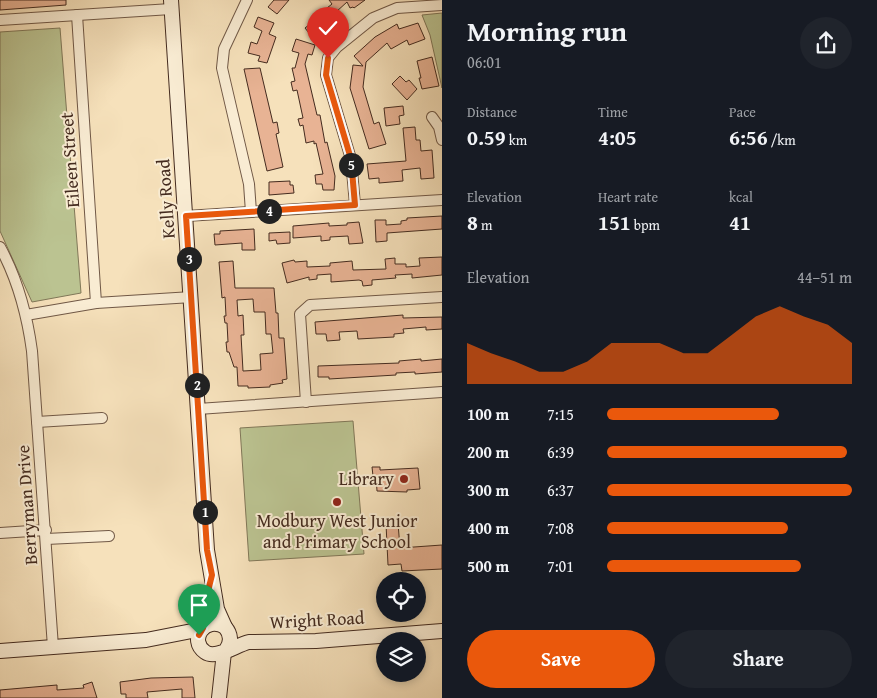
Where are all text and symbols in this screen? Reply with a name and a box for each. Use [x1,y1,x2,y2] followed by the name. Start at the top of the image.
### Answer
[307,7,349,58] pin
[467,10,627,51] text: Morning run
[314,14,342,42] icon: check
[800,17,852,69] button: share
[467,50,502,74] text: 06:01
[467,102,517,122] text: Distance
[598,102,628,122] text: Time
[729,102,756,122] text: Pace
[53,111,86,209] street label: Eileen Street
[467,122,506,153] text: 0.59
[598,122,637,153] text: 4:05
[729,122,768,153] text: 6:56
[506,130,527,150] text: km
[768,130,796,150] text: /km
[338,152,364,178] pin: 5
[348,155,355,175] text: 5
[149,158,182,240] street label: Kelly Road
[467,187,522,207] text: Elevation
[598,187,658,207] text: Heart rate
[729,187,753,207] text: kcal
[256,198,282,224] pin: 4
[266,201,273,221] text: 4
[467,207,478,238] text: 8
[598,207,631,238] text: 151
[729,207,751,238] text: 41
[478,215,492,235] text: m
[631,215,660,235] text: bpm
[176,246,202,272] pin: 3
[186,249,193,269] text: 3
[467,265,530,289] text: Elevation
[797,265,852,289] text: 44–51 m
[184,372,210,398] pin: 2
[194,375,201,395] text: 2
[467,402,509,426] text: 100 m
[547,402,574,426] text: 7:15
[467,440,509,464] text: 200 m
[547,440,574,464] text: 6:39
[9,444,44,566] street label: Berryman Drive
[339,465,394,492] place label: Library
[398,473,410,485] marker: Library
[467,478,509,502] text: 300 m
[547,478,574,502] text: 6:37
[331,496,343,508] marker: Modbury West Junior and Primary School
[192,500,218,524] pin: 1
[202,502,209,522] text: 1
[257,507,418,555] place label: Modbury West Junior and Primary School
[467,516,509,540] text: 400 m
[547,516,574,540] text: 7:08
[467,554,509,578] text: 500 m
[547,554,574,578] text: 7:01
[376,572,426,682] map controls
[376,572,426,622] button: locate
[178,584,220,635] pin
[185,591,213,619] icon: arrive
[269,604,365,635] street label: Wright Road
[467,630,655,688] button: Save
[665,630,852,688] button: Share
[376,632,426,682] button: layers

